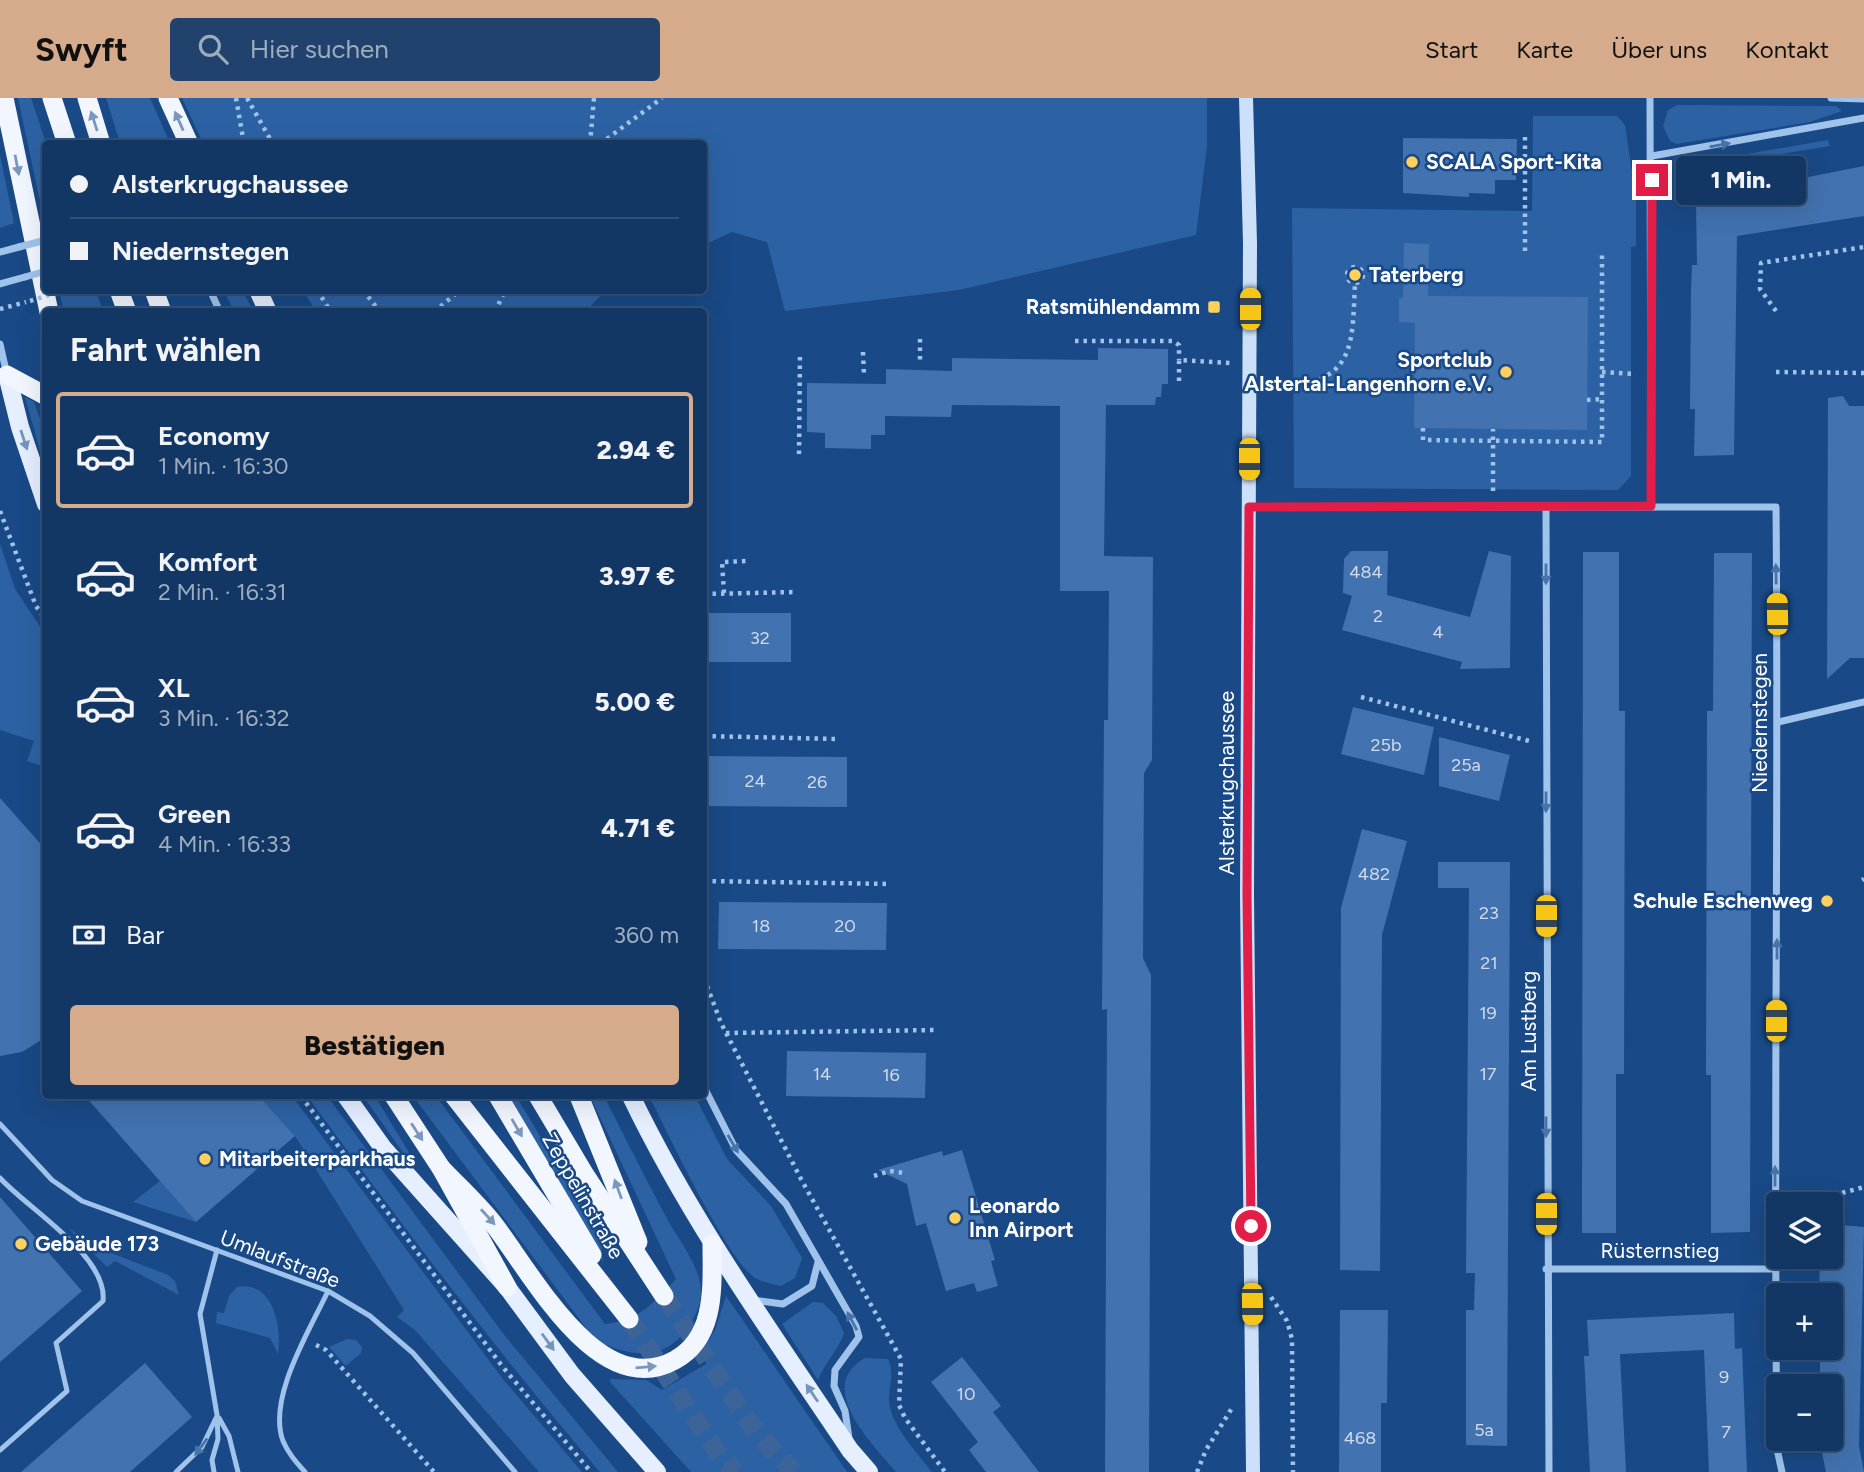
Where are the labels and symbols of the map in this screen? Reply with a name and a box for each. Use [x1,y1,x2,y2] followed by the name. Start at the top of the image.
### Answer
[88,110,99,131] one-way arrow
[173,111,185,131] one-way arrow
[1709,139,1731,150] one-way arrow
[1426,149,1602,174] place label: SCALA Sport-Kita
[12,154,23,176] one-way arrow
[1404,154,1420,170] marker: SCALA Sport-Kita
[1676,155,1806,204] callout: 1 Min.
[1636,164,1668,196] route end
[1369,262,1464,287] place label: Taterberg
[1347,267,1363,283] marker: Taterberg
[1240,288,1261,330] car
[1026,294,1200,319] place label: Ratsmühlendamm
[1206,299,1222,315] marker: Ratsmühlendamm
[1244,347,1492,396] place label: Sportclub Alstertal-Langenhorn e.V.
[1498,364,1514,380] marker: Sportclub Alstertal-Langenhorn e.V.
[19,430,30,451] one-way arrow
[1239,438,1260,480] car
[1349,561,1383,583] house number: 484
[1771,563,1782,585] one-way arrow
[1540,564,1552,586] one-way arrow
[1767,593,1788,635] car
[1373,605,1383,627] house number: 2
[1432,621,1444,643] house number: 4
[750,627,770,649] house number: 32
[1747,653,1772,793] street label: Niedernstegen
[1214,691,1239,875] street label: Alsterkrugchaussee
[1371,734,1401,756] house number: 25b
[1451,754,1481,776] house number: 25a
[744,770,766,792] house number: 24
[807,771,827,793] house number: 26
[1540,791,1552,813] one-way arrow
[1358,863,1390,885] house number: 482
[1633,888,1813,913] place label: Schule Eschenweg
[1819,893,1835,909] marker: Schule Eschenweg
[1536,895,1557,937] car
[1479,902,1499,924] house number: 23
[752,915,770,937] house number: 18
[834,915,856,937] house number: 20
[1771,938,1783,960] one-way arrow
[1480,952,1498,974] house number: 21
[1516,971,1541,1091] street label: Am Lustberg
[1766,1000,1787,1042] car
[1479,1002,1497,1024] house number: 19
[813,1063,831,1085] house number: 14
[1479,1063,1497,1085] house number: 17
[882,1064,900,1086] house number: 16
[1540,1117,1552,1139] one-way arrow
[511,1118,523,1137] one-way arrow
[410,1122,423,1141] one-way arrow
[537,1128,630,1263] street label: Zeppelinstraße
[727,1134,739,1153] one-way arrow
[219,1146,416,1171] place label: Mitarbeiterparkhaus
[197,1151,213,1167] marker: Mitarbeiterparkhaus
[1769,1165,1781,1187] one-way arrow
[612,1178,623,1199] one-way arrow
[969,1193,1074,1242] place label: Leonardo Inn Airport
[1536,1193,1557,1235] car
[479,1209,495,1226] one-way arrow
[947,1210,963,1226] marker: Leonardo Inn Airport
[1235,1210,1267,1242] route start
[217,1224,344,1293] street label: Umlaufstraße
[35,1231,159,1256] place label: Gebäude 173
[13,1236,29,1252] marker: Gebäude 173
[1600,1238,1720,1263] street label: Rüsternstieg
[1242,1283,1263,1325] car
[846,1311,858,1331] one-way arrow
[540,1333,555,1351] one-way arrow
[636,1361,658,1372] one-way arrow
[1719,1366,1729,1388] house number: 9
[957,1383,975,1405] house number: 10
[805,1384,819,1402] one-way arrow
[1474,1419,1494,1441] house number: 5a
[1721,1421,1731,1443] house number: 7
[1344,1427,1376,1449] house number: 468
[195,1438,209,1456] one-way arrow

